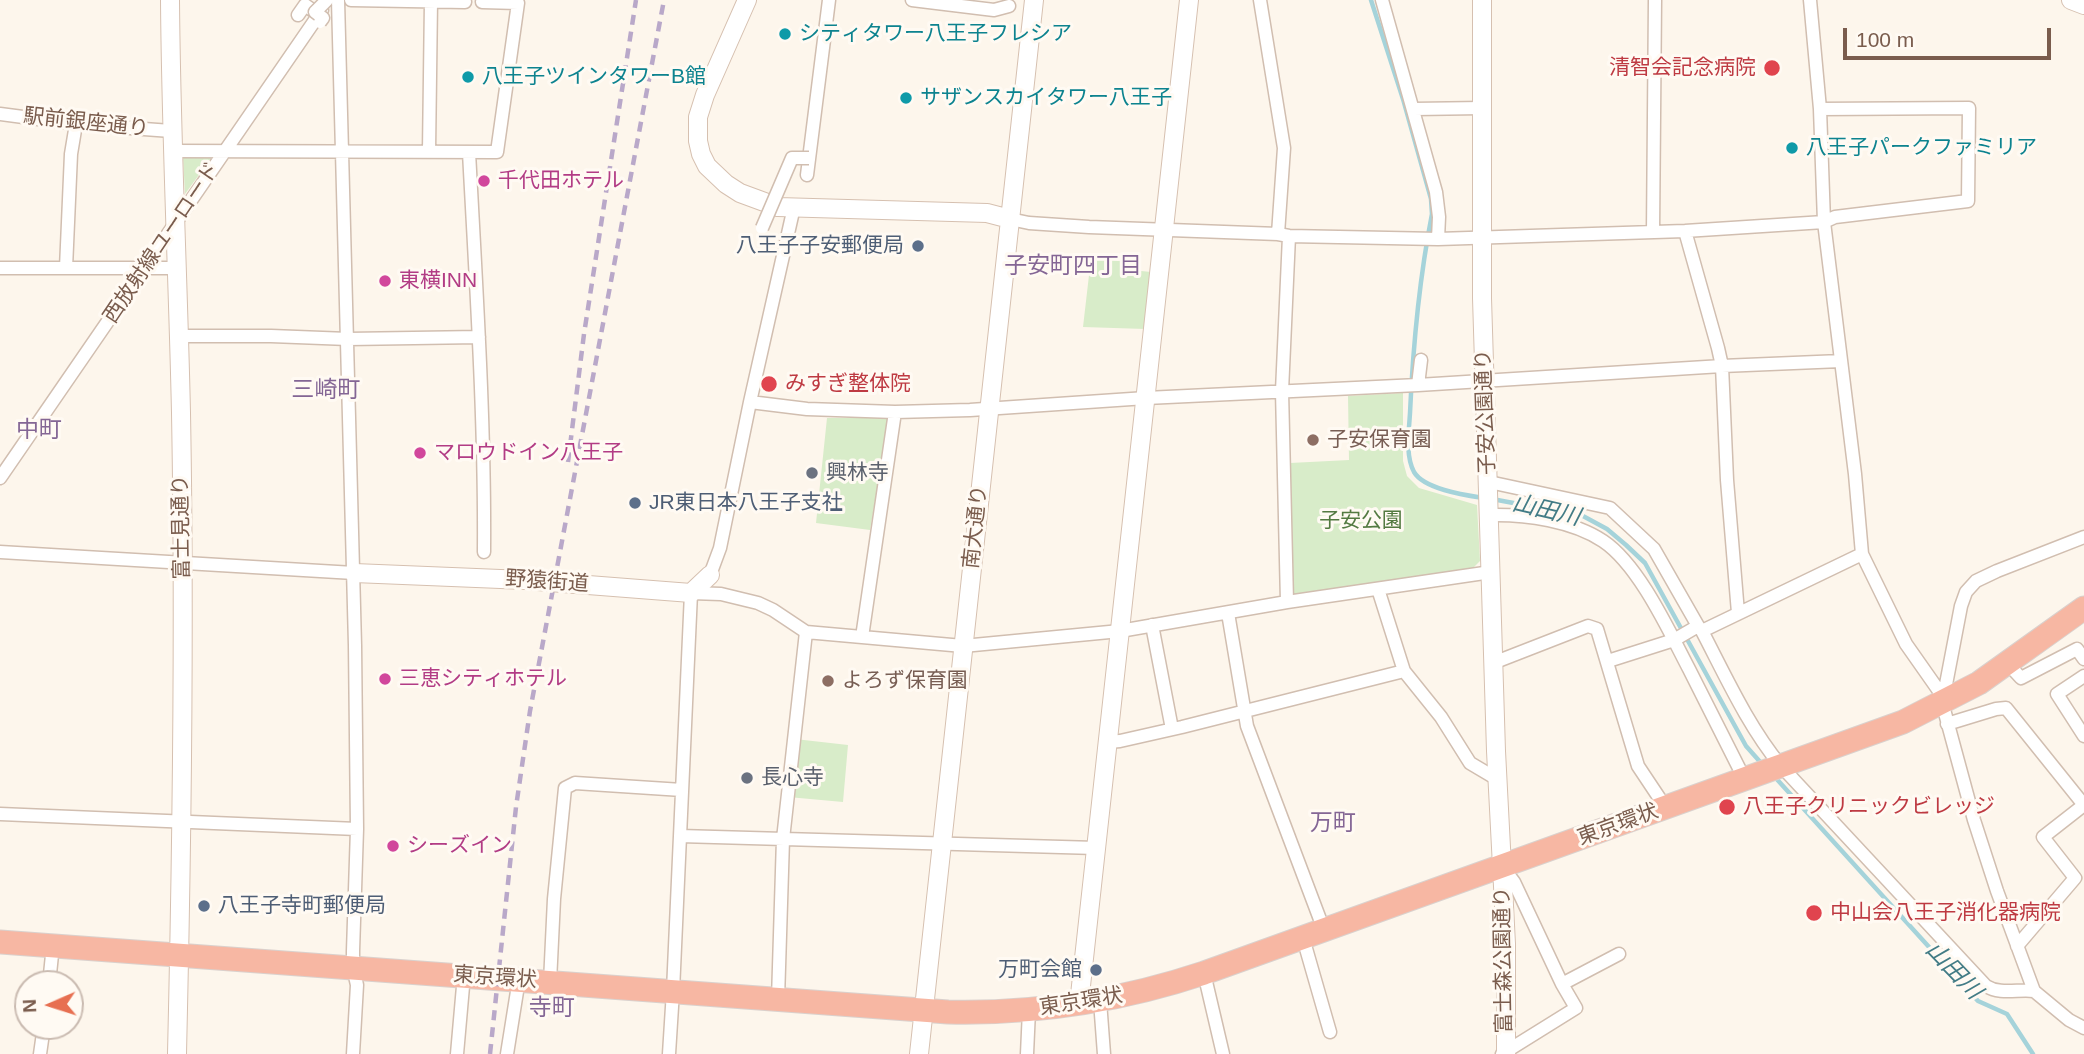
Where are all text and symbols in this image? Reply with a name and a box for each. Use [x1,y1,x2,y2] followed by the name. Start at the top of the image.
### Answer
[1846,14,2054,58] scale bar
[799,21,1072,47] place label: シティタワー八王子フレシア
[777,26,793,42] marker: シティタワー八王子フレシア
[1856,28,1914,51] text: 100 m
[1609,55,1756,81] place label: 清智会記念病院
[1762,58,1782,78] marker: 清智会記念病院
[482,64,706,90] place label: 八王子ツインタワーB館
[460,69,476,85] marker: 八王子ツインタワーB館
[920,85,1172,111] place label: サザンスカイタワー八王子
[898,90,914,106] marker: サザンスカイタワー八王子
[22,104,150,142] street label: 駅前銀座通り
[1806,135,2037,161] place label: 八王子パークファミリア
[1784,140,1800,156] marker: 八王子パークファミリア
[99,158,225,328] street label: 西放射線ユーロード
[498,168,624,194] place label: 千代田ホテル
[476,173,492,189] marker: 千代田ホテル
[736,233,904,259] place label: 八王子子安郵便局
[910,238,926,254] marker: 八王子子安郵便局
[1004,253,1142,281] district label: 子安町四丁目
[399,268,477,294] place label: 東横INN
[377,273,393,289] marker: 東横INN
[1471,349,1501,475] street label: 子安公園通り
[785,371,911,397] place label: みすぎ整体院
[759,374,779,394] marker: みすぎ整体院
[292,377,360,405] district label: 三崎町
[16,417,62,445] district label: 中町
[1327,427,1432,453] place label: 子安保育園
[1305,432,1321,448] marker: 子安保育園
[434,440,623,466] place label: マロウドイン八王子
[412,445,428,461] marker: マロウドイン八王子
[826,460,889,486] place label: 興林寺
[804,465,820,481] marker: 興林寺
[168,474,196,580] street label: 富士見通り
[959,484,993,570] street label: 南大通り
[649,490,843,516] place label: JR東日本八王子支社
[1509,490,1583,532] water label: 山田川
[627,495,643,511] marker: JR東日本八王子支社
[1319,508,1403,534] park label: 子安公園
[504,567,590,597] street label: 野猿街道
[399,666,567,692] place label: 三恵シティホテル
[842,668,968,694] place label: よろず保育園
[377,671,393,687] marker: 三恵シティホテル
[820,673,836,689] marker: よろず保育園
[761,765,824,791] place label: 長心寺
[739,770,755,786] marker: 長心寺
[1743,794,1995,820] place label: 八王子クリニックビレッジ
[1717,797,1737,817] marker: 八王子クリニックビレッジ
[1574,799,1662,851] street label: 東京環状
[1310,810,1356,838] district label: 万町
[407,833,512,859] place label: シーズイン
[385,838,401,854] marker: シーズイン
[1490,886,1518,1034] street label: 富士森公園通り
[218,893,386,919] place label: 八王子寺町郵便局
[196,898,212,914] marker: 八王子寺町郵便局
[1830,900,2061,926] place label: 中山会八王子消化器病院
[1804,903,1824,923] marker: 中山会八王子消化器病院
[1919,937,1987,1005] water label: 山田川
[998,957,1082,983] place label: 万町会館
[1088,962,1104,978] marker: 万町会館
[452,963,538,993] street label: 東京環状
[14,970,84,1040] north arrow
[1038,983,1124,1021] street label: 東京環状
[529,995,575,1023] district label: 寺町
[19,999,40,1013] text: N

